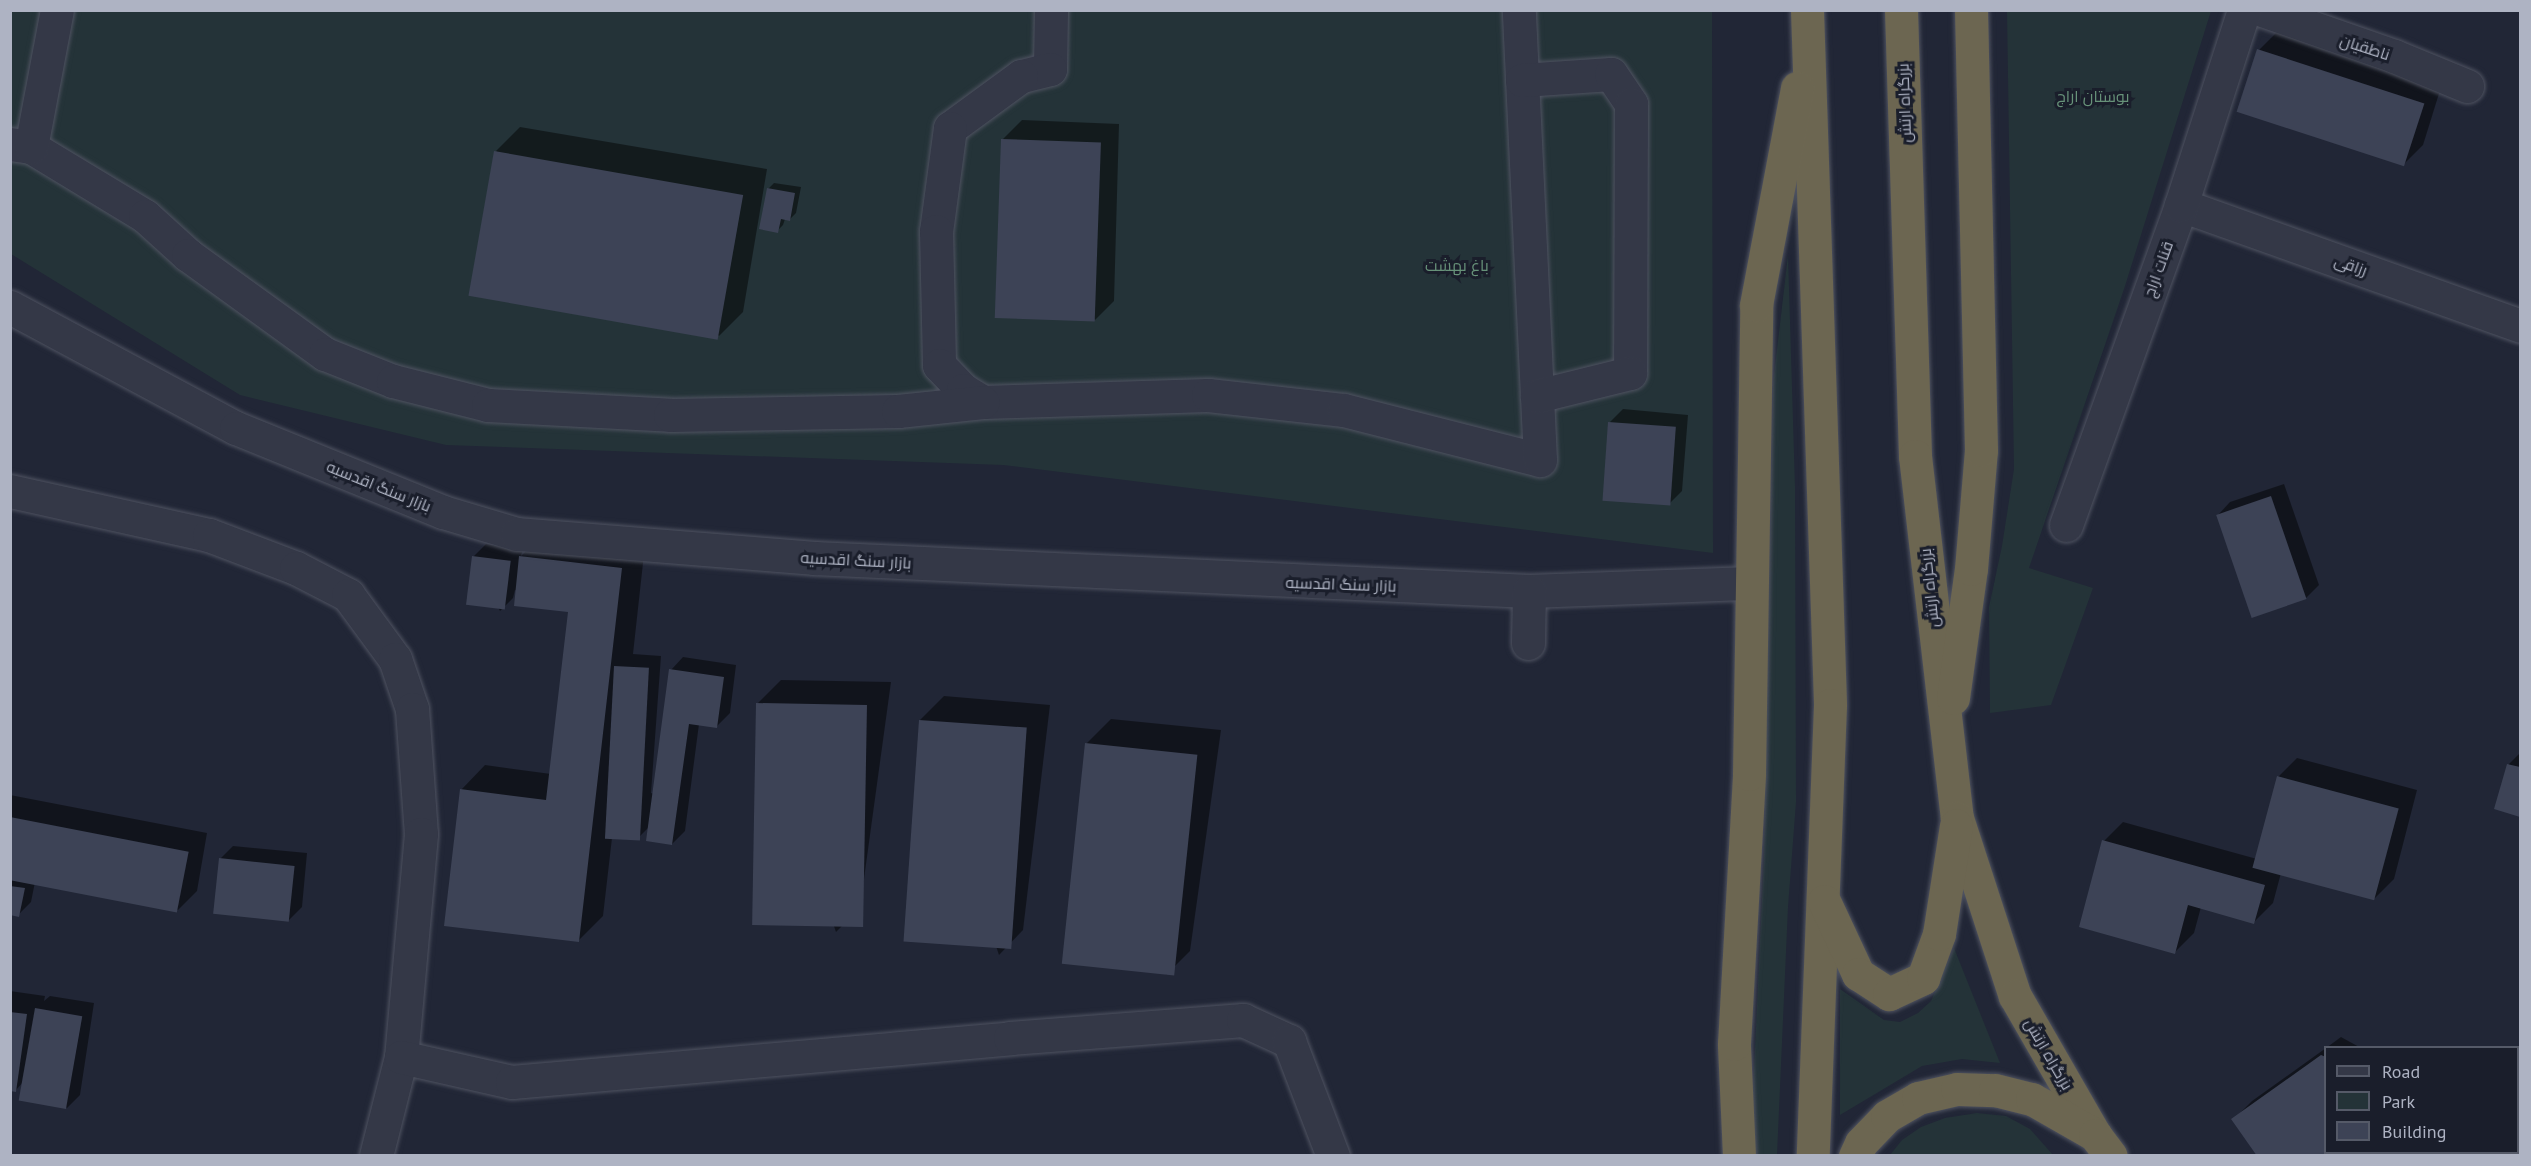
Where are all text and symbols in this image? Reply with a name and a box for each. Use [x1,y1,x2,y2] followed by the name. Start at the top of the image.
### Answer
[2338,30,2392,64] street label: ناطقیان
[1893,63,1915,143] street label: بزرگراه ارتش
[2056,86,2130,106] park label: بوستان اراج
[2139,238,2177,300] street label: قنات اراج
[2332,250,2370,280] street label: رزاقی
[1425,255,1489,275] park label: باغ بهشت
[324,456,434,516] street label: بازار سنگ اقدسیه
[1915,547,1943,629] street label: بزرگراه ارتش
[800,548,912,572] street label: بازار سنگ اقدسیه
[1285,572,1397,596] street label: بازار سنگ اقدسیه
[2021,1015,2077,1093] street label: بزرگراه ارتش
[2324,1046,2519,1154] legend
[2382,1060,2420,1083] text: Road
[2382,1090,2415,1113] text: Park
[2382,1120,2446,1143] text: Building

